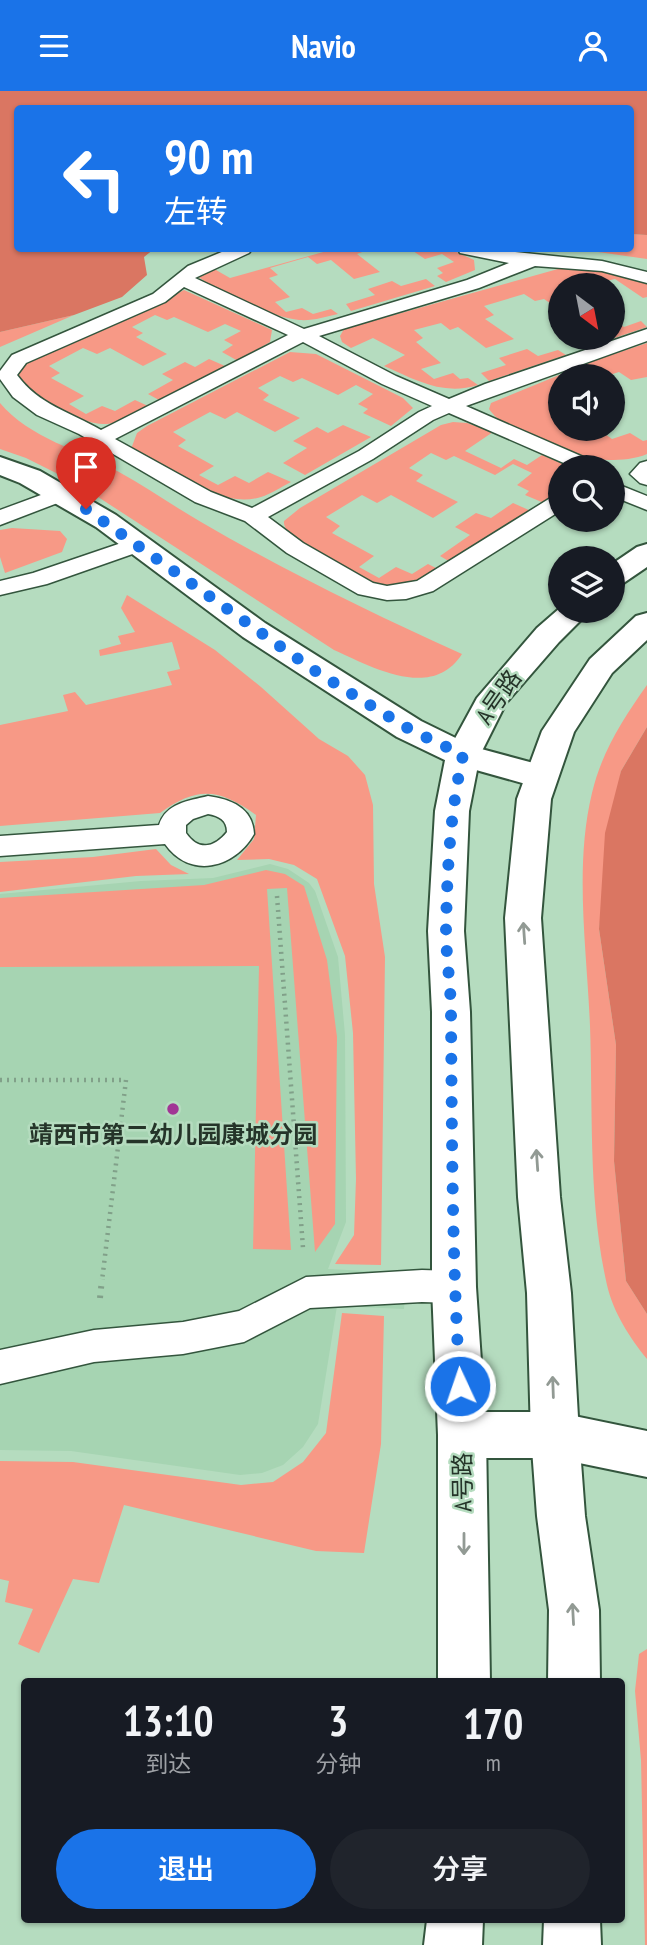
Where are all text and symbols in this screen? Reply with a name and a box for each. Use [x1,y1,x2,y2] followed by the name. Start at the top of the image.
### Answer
[291,25,356,67] text: Navio
[35,27,73,65] icon: menu
[574,27,612,65] icon: person
[164,124,253,188] text: 90 m
[49,133,140,224] icon: left
[164,190,228,232] text: 左转
[548,273,625,350] north arrow
[548,273,625,623] map controls
[548,364,625,441] button: sound
[56,437,116,509] pin
[67,448,105,486] icon: arrive
[548,455,625,532] button: search
[548,546,625,623] button: layers
[469,664,528,730] street label: A号路
[517,922,530,945] one-way arrow
[165,1101,181,1117] marker: 靖西市第二幼儿园康城分园
[29,1119,317,1150] place label: 靖西市第二幼儿园康城分园
[530,1149,543,1172] one-way arrow
[423,1349,497,1423] position arrow
[547,1376,560,1399] one-way arrow
[446,1452,479,1512] street label: A号路
[457,1532,471,1555] one-way arrow
[567,1602,580,1625] one-way arrow
[123,1693,214,1748] text: 13:10
[328,1693,348,1748] text: 3
[463,1696,523,1751] text: 170
[486,1748,501,1777] text: m
[145,1749,191,1778] text: 到达
[315,1749,361,1778] text: 分钟
[56,1829,316,1909] button: 退出
[330,1829,590,1909] button: 分享

